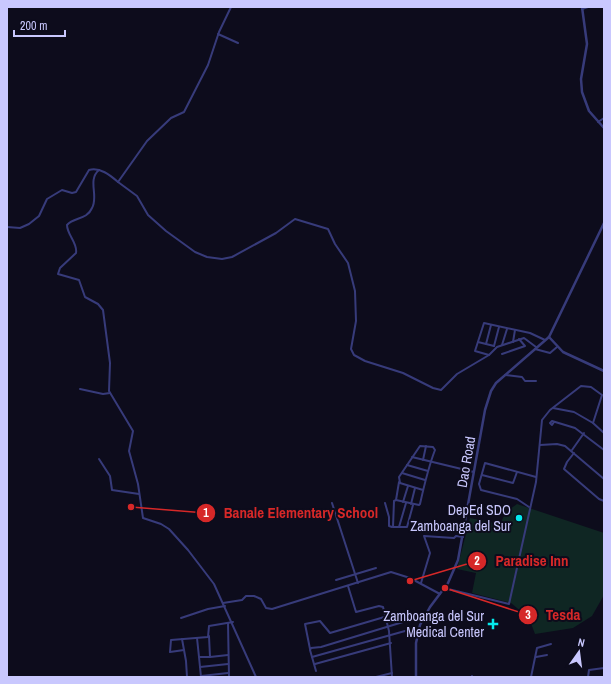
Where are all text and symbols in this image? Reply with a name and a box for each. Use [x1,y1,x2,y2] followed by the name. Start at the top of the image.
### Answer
[14,12,65,38] scale bar
[20,18,47,34] text: 200 m
[453,435,479,489] street label: Dao Road
[196,499,387,526] callout: Banale Elementary School
[410,501,511,535] place label: DepEd SDO Zamboanga del Sur
[224,502,378,523] text: Banale Elementary School
[203,505,209,521] text: 1
[514,513,524,523] marker: DepEd SDO Zamboanga del Sur
[467,547,576,574] callout: Paradise Inn
[495,550,569,571] text: Paradise Inn
[474,553,480,569] text: 2
[518,601,588,628] callout: Tesda
[546,604,580,625] text: Tesda
[383,607,484,641] place label: Zamboanga del Sur Medical Center
[525,607,531,623] text: 3
[487,618,499,630] marker: Zamboanga del Sur Medical Center
[559,632,599,672] north arrow
[577,635,586,650] text: N

